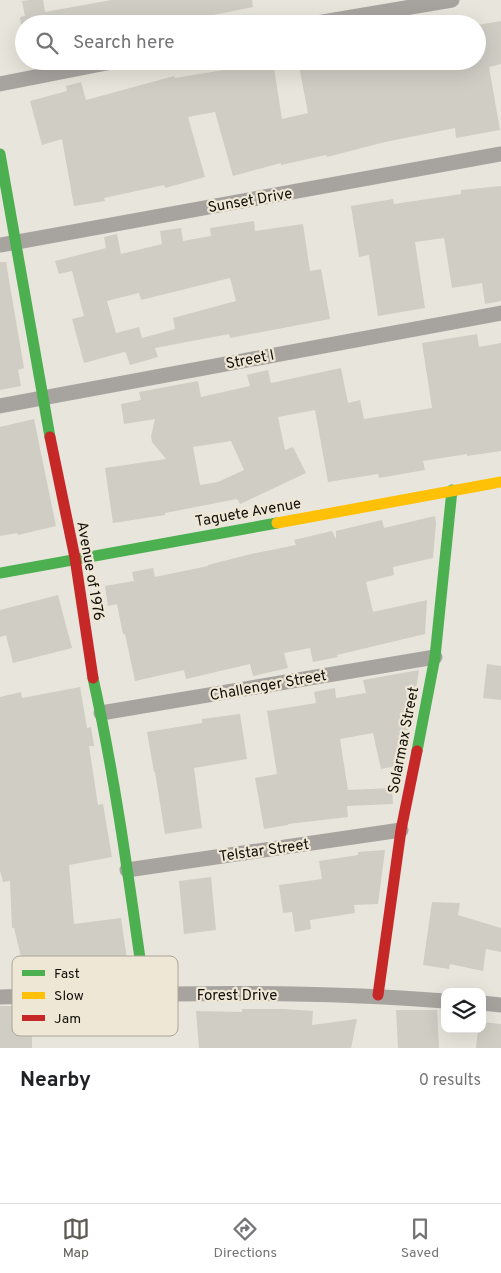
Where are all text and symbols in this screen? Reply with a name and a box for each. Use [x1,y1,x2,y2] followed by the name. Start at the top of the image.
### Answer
[15,15,486,70] search box
[33,29,61,57] icon: search
[73,31,175,55] text: Search here
[207,185,294,218] street label: Sunset Drive
[224,346,276,374] street label: Street I
[194,495,303,532] street label: Taguete Avenue
[71,520,108,622] street label: Avenue of 1976
[208,667,328,706] street label: Challenger Street
[385,685,424,795] street label: Solarmax Street
[218,836,310,867] street label: Telstar Street
[12,956,178,1036] legend
[54,966,80,983] text: Fast
[197,987,277,1006] street label: Forest Drive
[54,988,84,1005] text: Slow
[441,988,486,1033] map controls
[441,988,486,1033] button: layers
[54,1011,81,1028] text: Jam
[20,1067,91,1094] text: Nearby
[419,1071,481,1091] text: 0 results
[62,1215,90,1262] tab: Map
[213,1215,277,1262] tab: Directions
[401,1215,439,1262] tab: Saved

